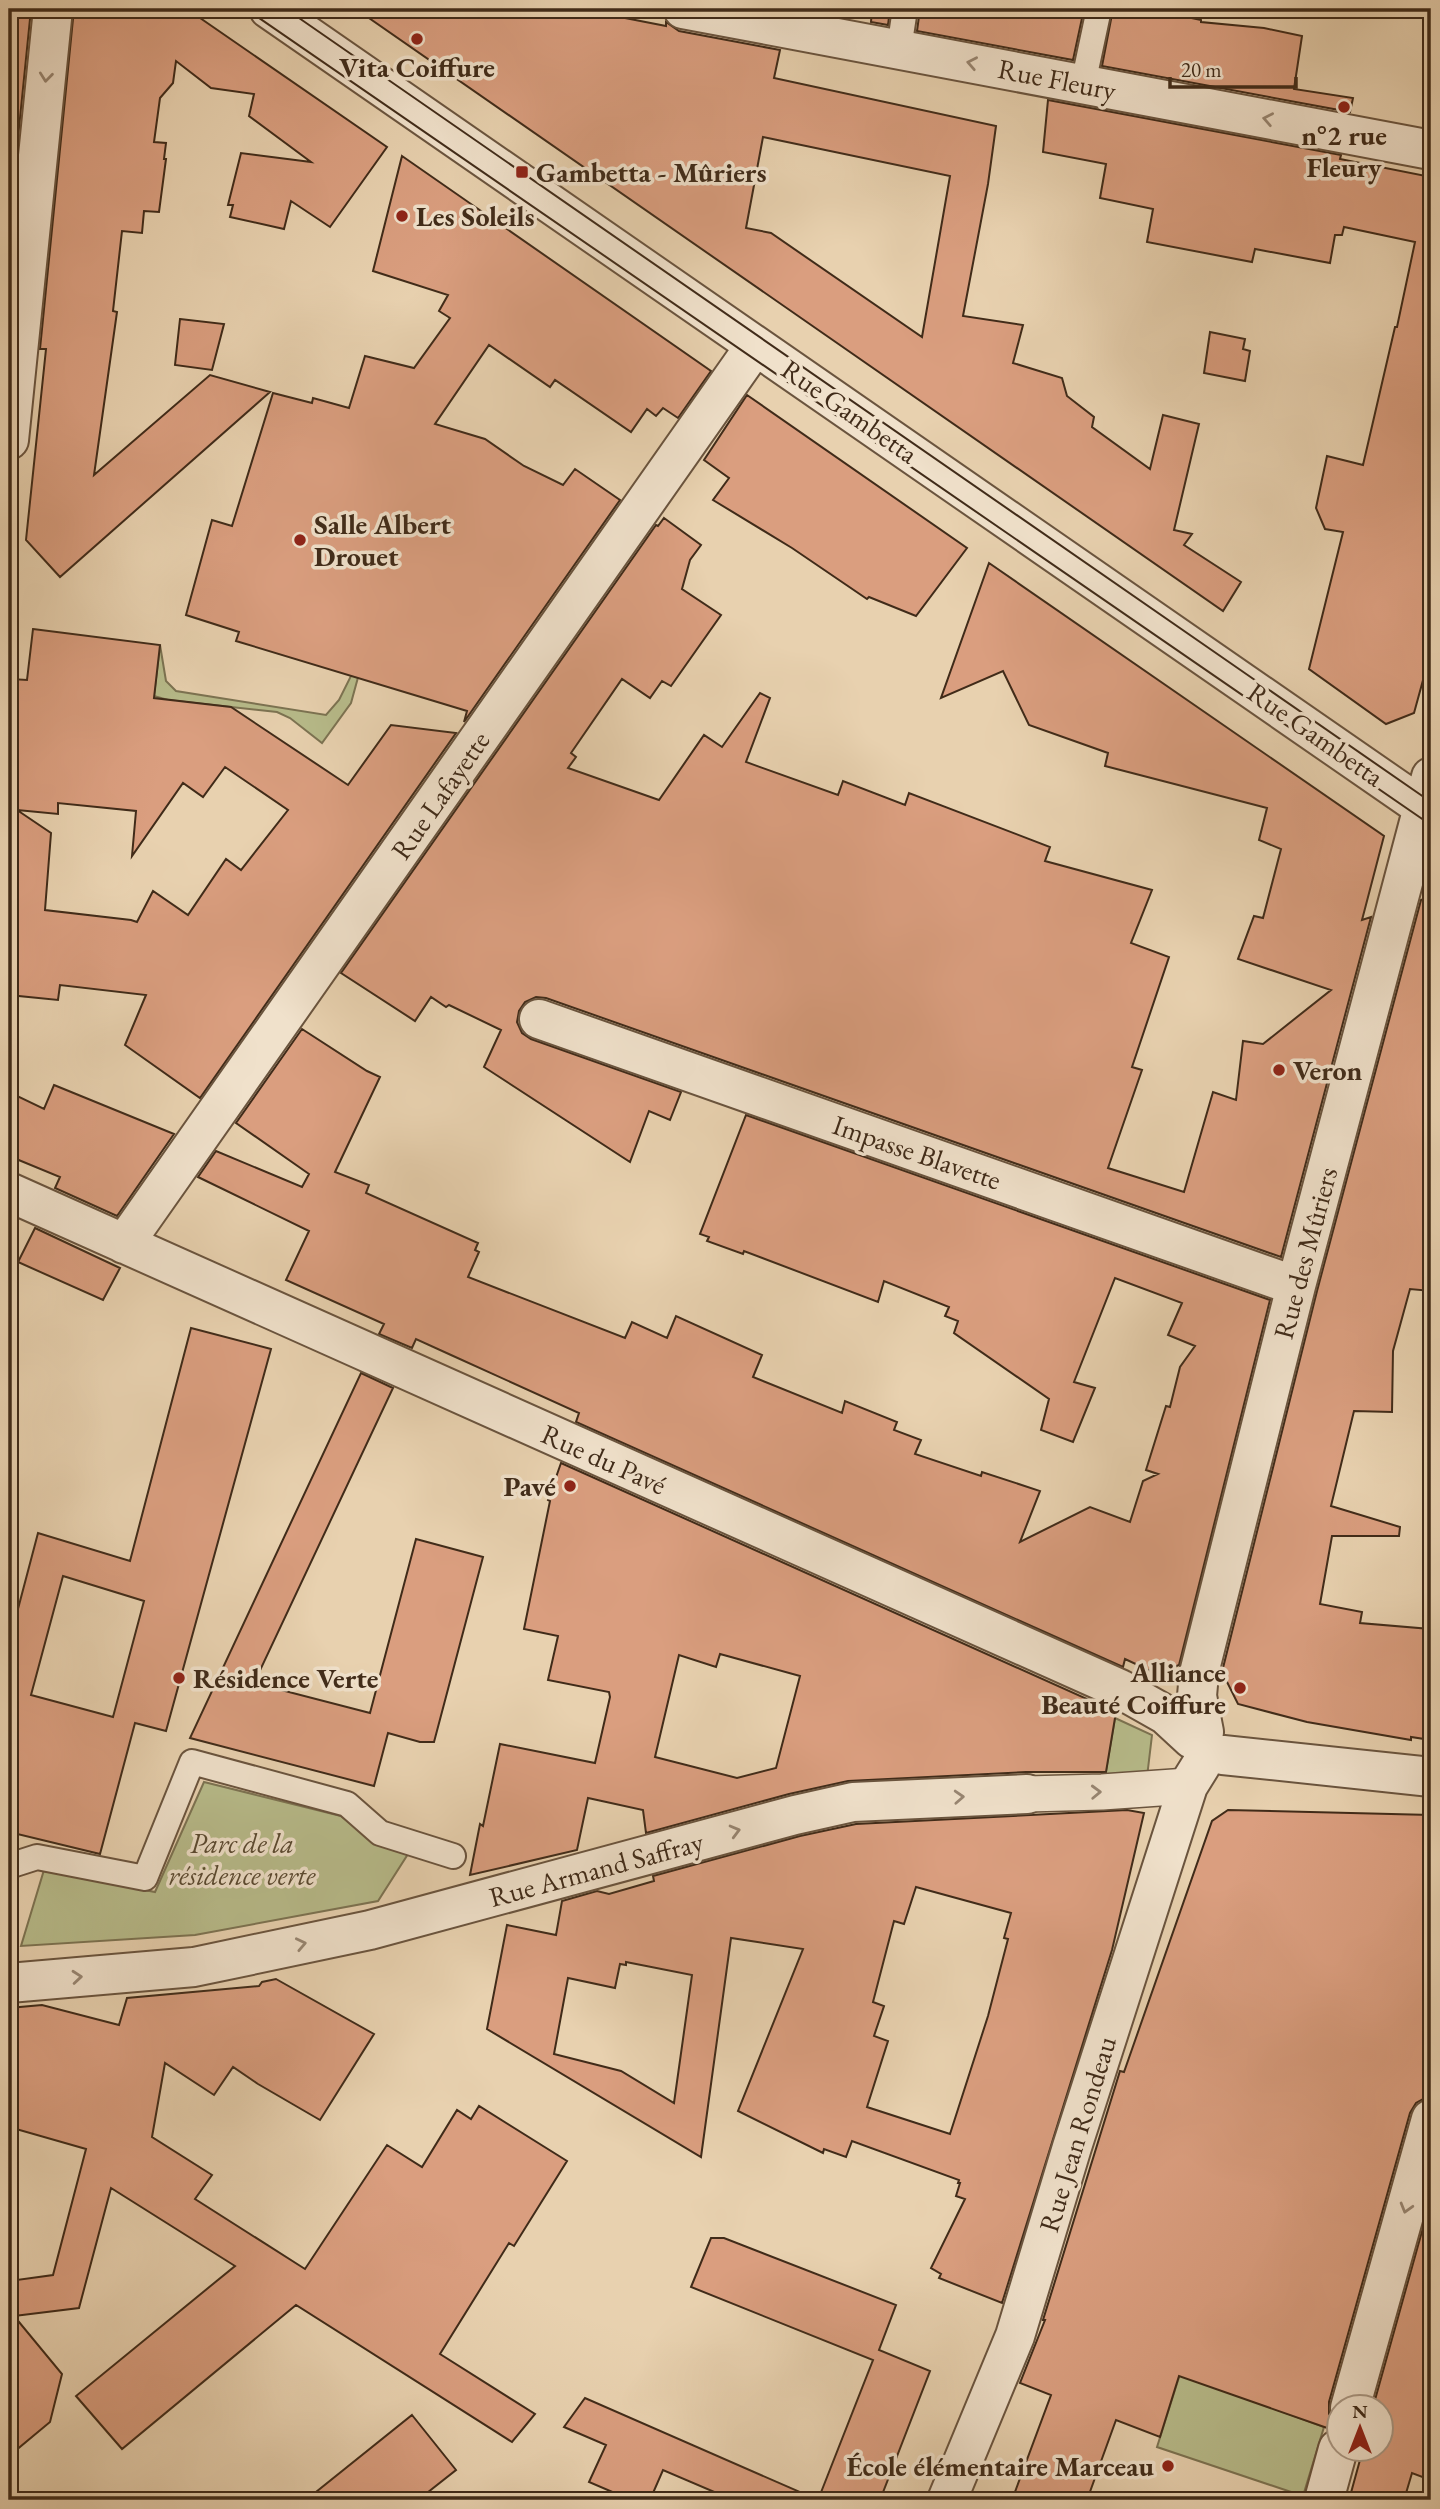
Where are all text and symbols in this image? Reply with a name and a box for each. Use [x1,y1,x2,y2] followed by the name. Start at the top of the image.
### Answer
[409,31,425,47] marker: Vita Coiffure
[1170,46,1296,90] scale bar
[339,49,495,85] place label: Vita Coiffure
[995,50,1120,108] street label: Rue Fleury
[1181,56,1222,83] text: 20 m
[966,57,978,72] one-way arrow
[39,71,54,82] one-way arrow
[1336,99,1352,115] marker: n°2 rue Fleury
[1262,112,1274,127] one-way arrow
[1301,117,1387,185] place label: n°2 rue Fleury
[536,154,767,190] place label: Gambetta - Mûriers
[514,164,530,180] marker: Gambetta - Mûriers
[416,198,535,234] place label: Les Soleils
[394,208,410,224] marker: Les Soleils
[775,351,926,472] street label: Rue Gambetta
[314,506,451,574] place label: Salle Albert Drouet
[292,532,308,548] marker: Salle Albert Drouet
[1241,674,1392,795] street label: Rue Gambetta
[383,724,497,866] street label: Rue Lafayette
[1293,1052,1363,1088] place label: Veron
[1271,1062,1287,1078] marker: Veron
[828,1106,1006,1198] street label: Impasse Blavette
[1265,1163,1345,1343] street label: Rue des Mûriers
[536,1416,672,1503] street label: Rue du Pavé
[503,1468,556,1504] place label: Pavé
[562,1478,578,1494] marker: Pavé
[1041,1654,1226,1722] place label: Alliance Beauté Coiffure
[193,1660,379,1696] place label: Résidence Verte
[171,1670,187,1686] marker: Résidence Verte
[1232,1680,1248,1696] marker: Alliance Beauté Coiffure
[1090,1785,1101,1800] one-way arrow
[953,1790,964,1805] one-way arrow
[485,1823,708,1915] street label: Rue Armand Saffray
[168,1825,316,1893] park label: Parc de la résidence verte
[729,1825,741,1840] one-way arrow
[295,1938,307,1953] one-way arrow
[72,1970,83,1985] one-way arrow
[1030,2032,1124,2236] street label: Rue Jean Rondeau
[1400,2202,1414,2214] one-way arrow
[1324,2394,1394,2464] north arrow
[1352,2399,1368,2424] text: N
[847,2448,1155,2484] place label: École élémentaire Marceau
[1160,2458,1176,2474] marker: École élémentaire Marceau

